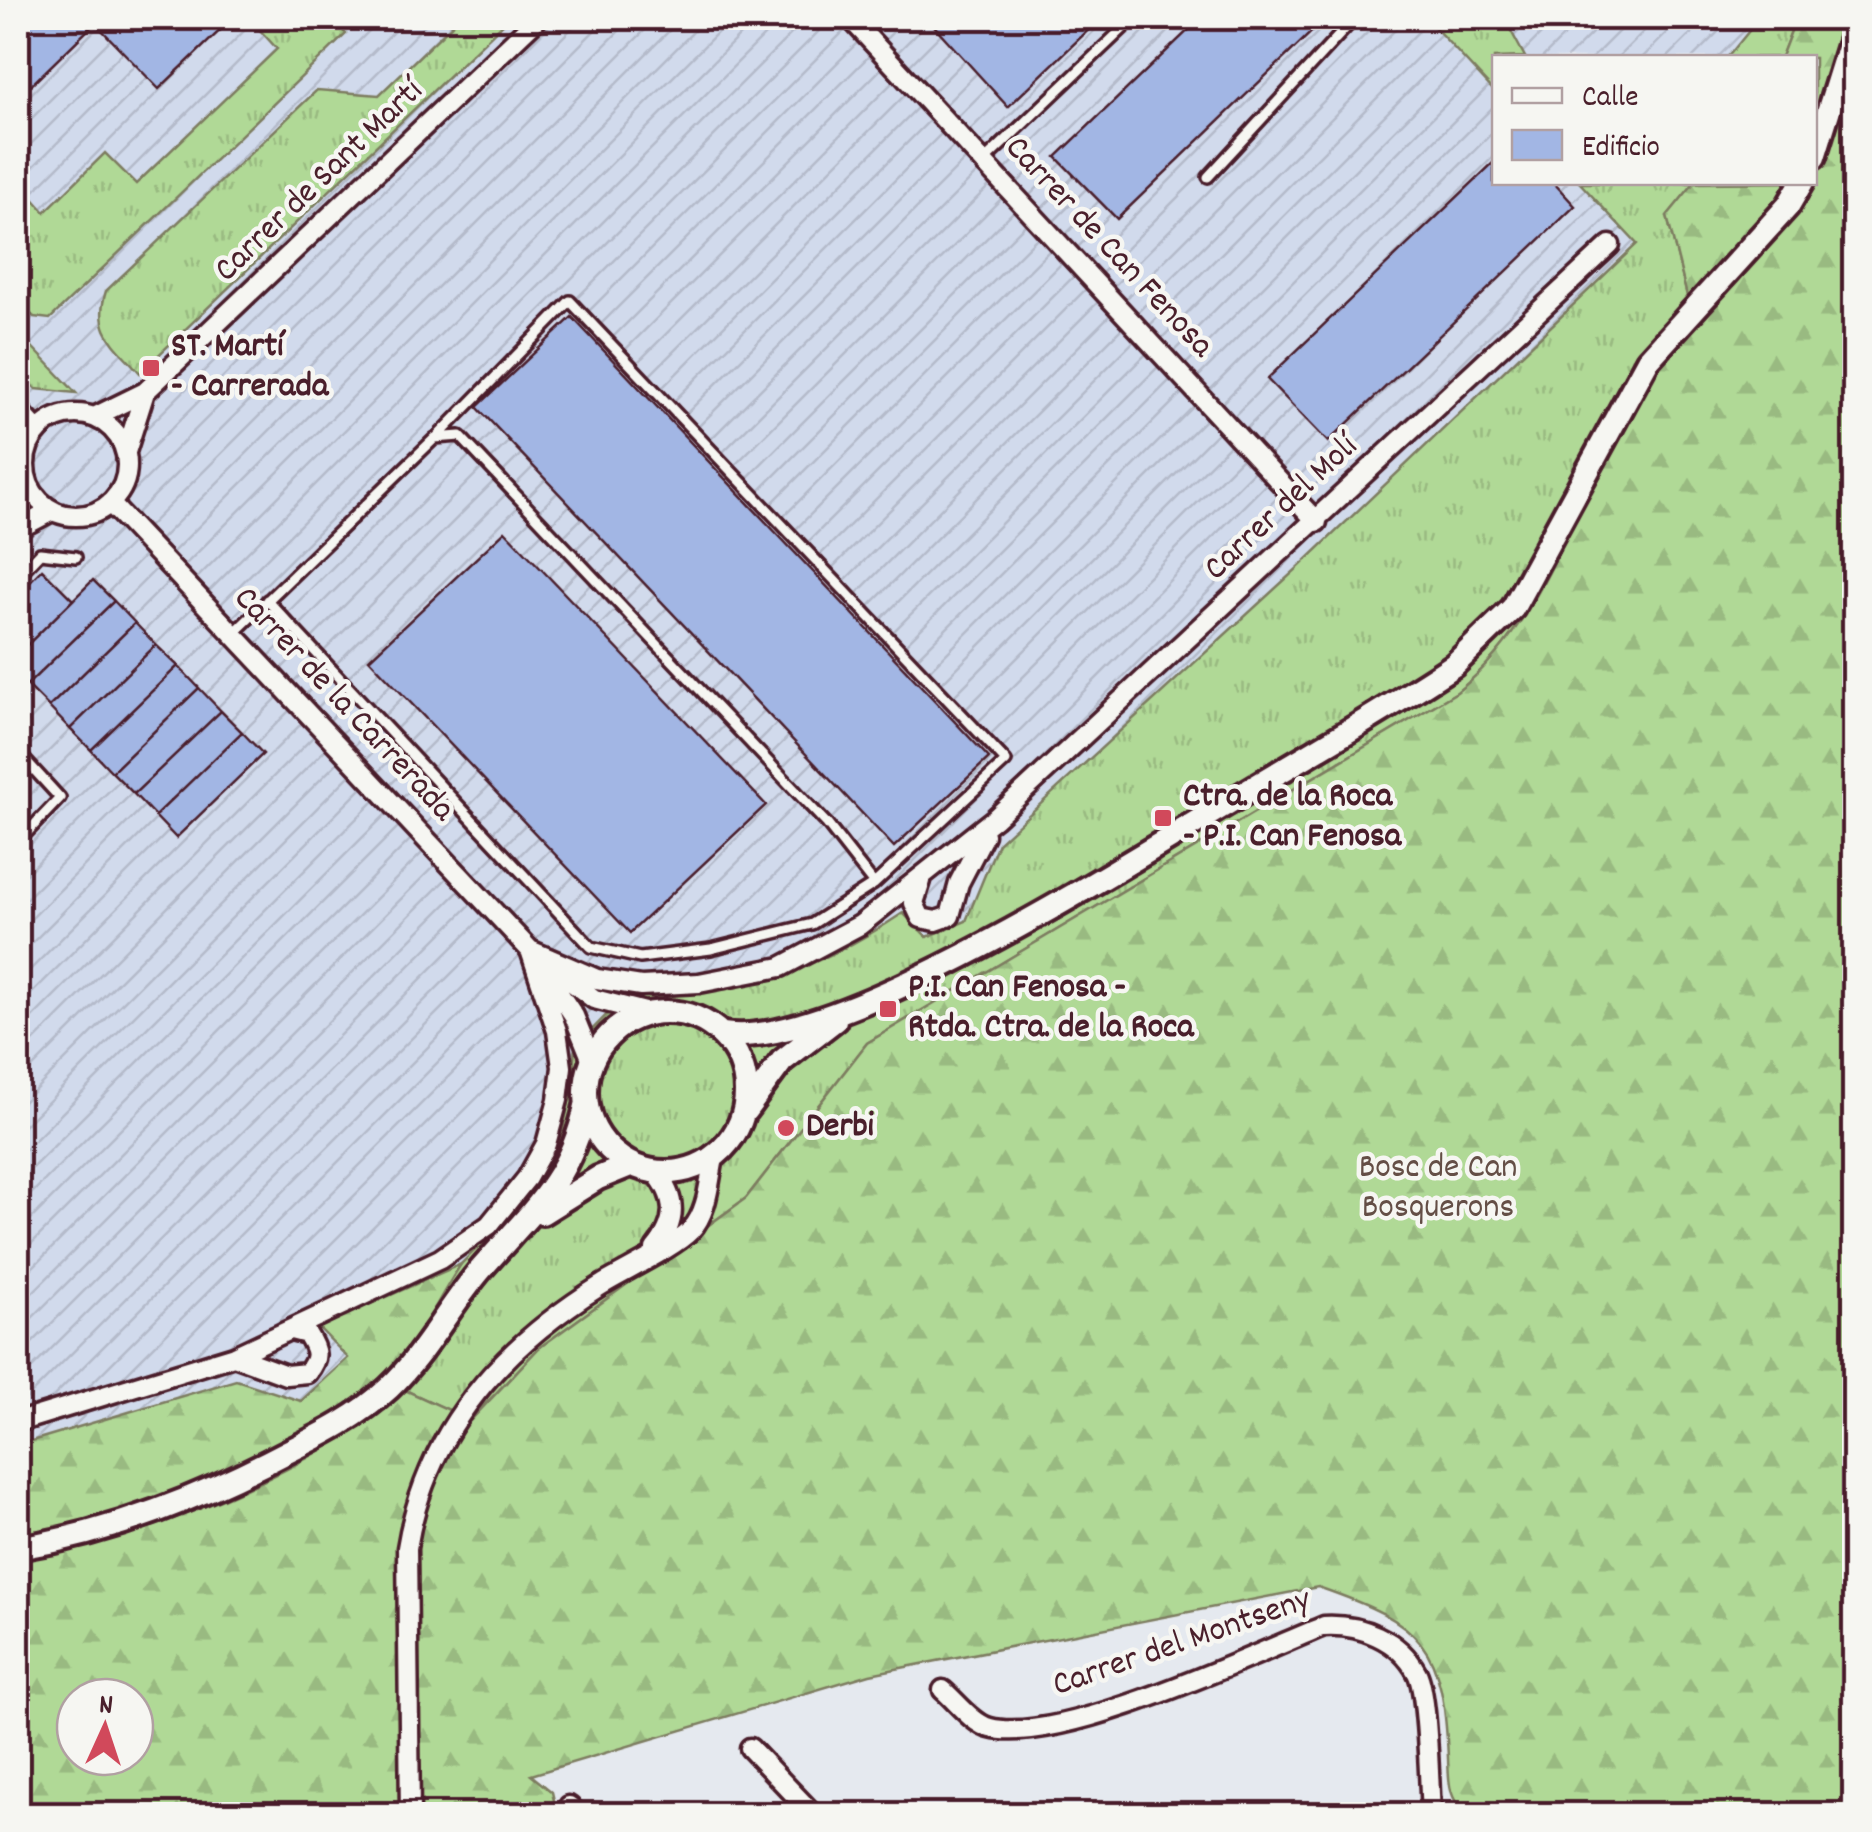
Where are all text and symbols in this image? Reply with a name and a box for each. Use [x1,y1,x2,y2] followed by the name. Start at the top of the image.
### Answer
[1492,55,1817,185] legend
[204,67,438,295] street label: Carrer de Sant Martí
[1582,78,1638,121] text: Calle
[992,126,1225,371] street label: Carrer de Can Fenosa
[1582,128,1660,171] text: Edificio
[171,323,330,413] place label: ST. Martí - Carrerada
[140,357,162,379] marker: ST. Martí - Carrerada
[1194,422,1372,594] street label: Carrer del Molí
[220,576,466,834] street label: Carrer de la Carrerada
[1183,773,1403,863] place label: Ctra. de la Roca - P.I. Can Fenosa
[1152,807,1174,829] marker: Ctra. de la Roca - P.I. Can Fenosa
[908,964,1195,1054] place label: P.I. Can Fenosa - Rtda. Ctra. de la Roca
[877,998,899,1020] marker: P.I. Can Fenosa - Rtda. Ctra. de la Roca
[806,1103,875,1153] place label: Derbi
[775,1117,797,1139] marker: Derbi
[1359,1144,1517,1234] park label: Bosc de Can Bosquerons
[1046,1576,1319,1712] street label: Carrer del Montseny
[55,1677,155,1777] north arrow
[98,1687,114,1727] text: N

